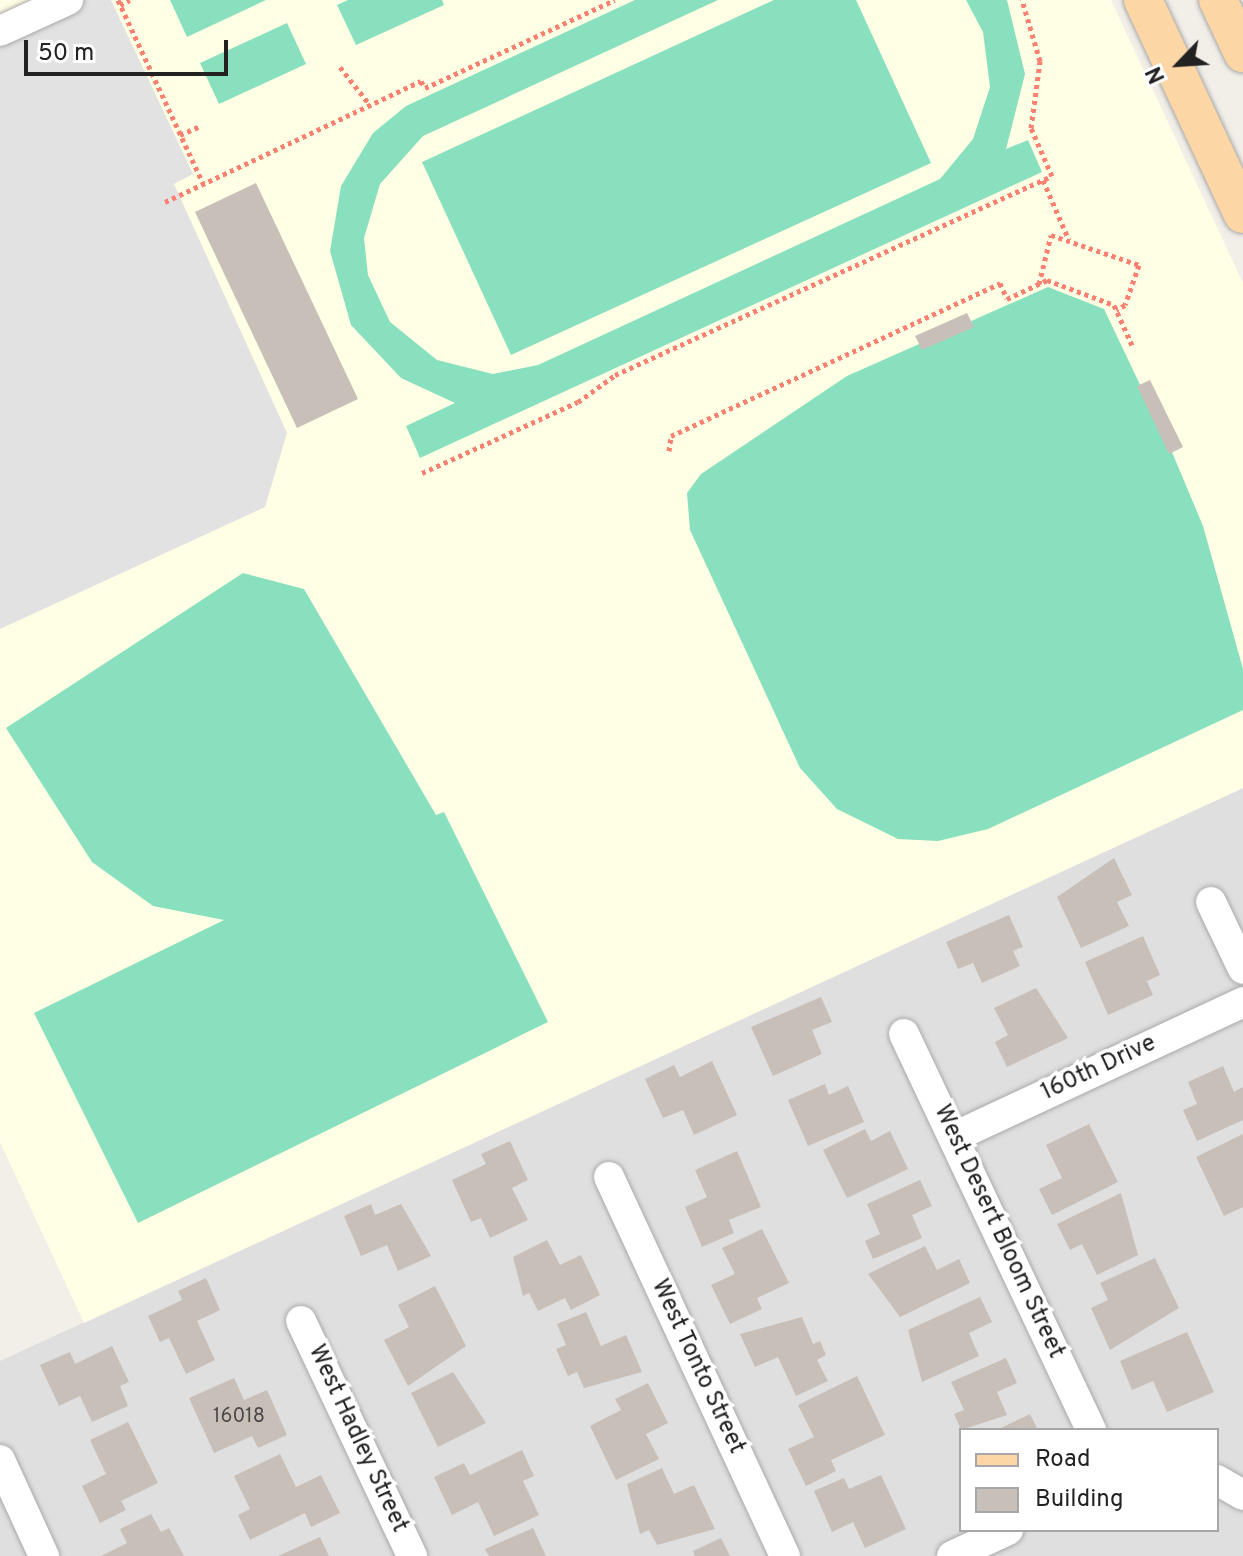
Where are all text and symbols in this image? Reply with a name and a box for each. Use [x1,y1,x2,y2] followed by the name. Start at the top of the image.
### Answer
[28,24,232,74] scale bar
[1139,24,1219,104] north arrow
[38,39,94,69] text: 50 m
[1141,61,1172,87] text: N
[1037,1030,1161,1108] street label: 160th Drive
[927,1101,1069,1363] street label: West Desert Bloom Street
[644,1275,750,1459] street label: West Tonto Street
[301,1341,413,1537] street label: West Hadley Street
[213,1405,265,1429] house number: 16018
[959,1428,1219,1532] legend
[1035,1445,1091,1475] text: Road
[1035,1485,1124,1515] text: Building

